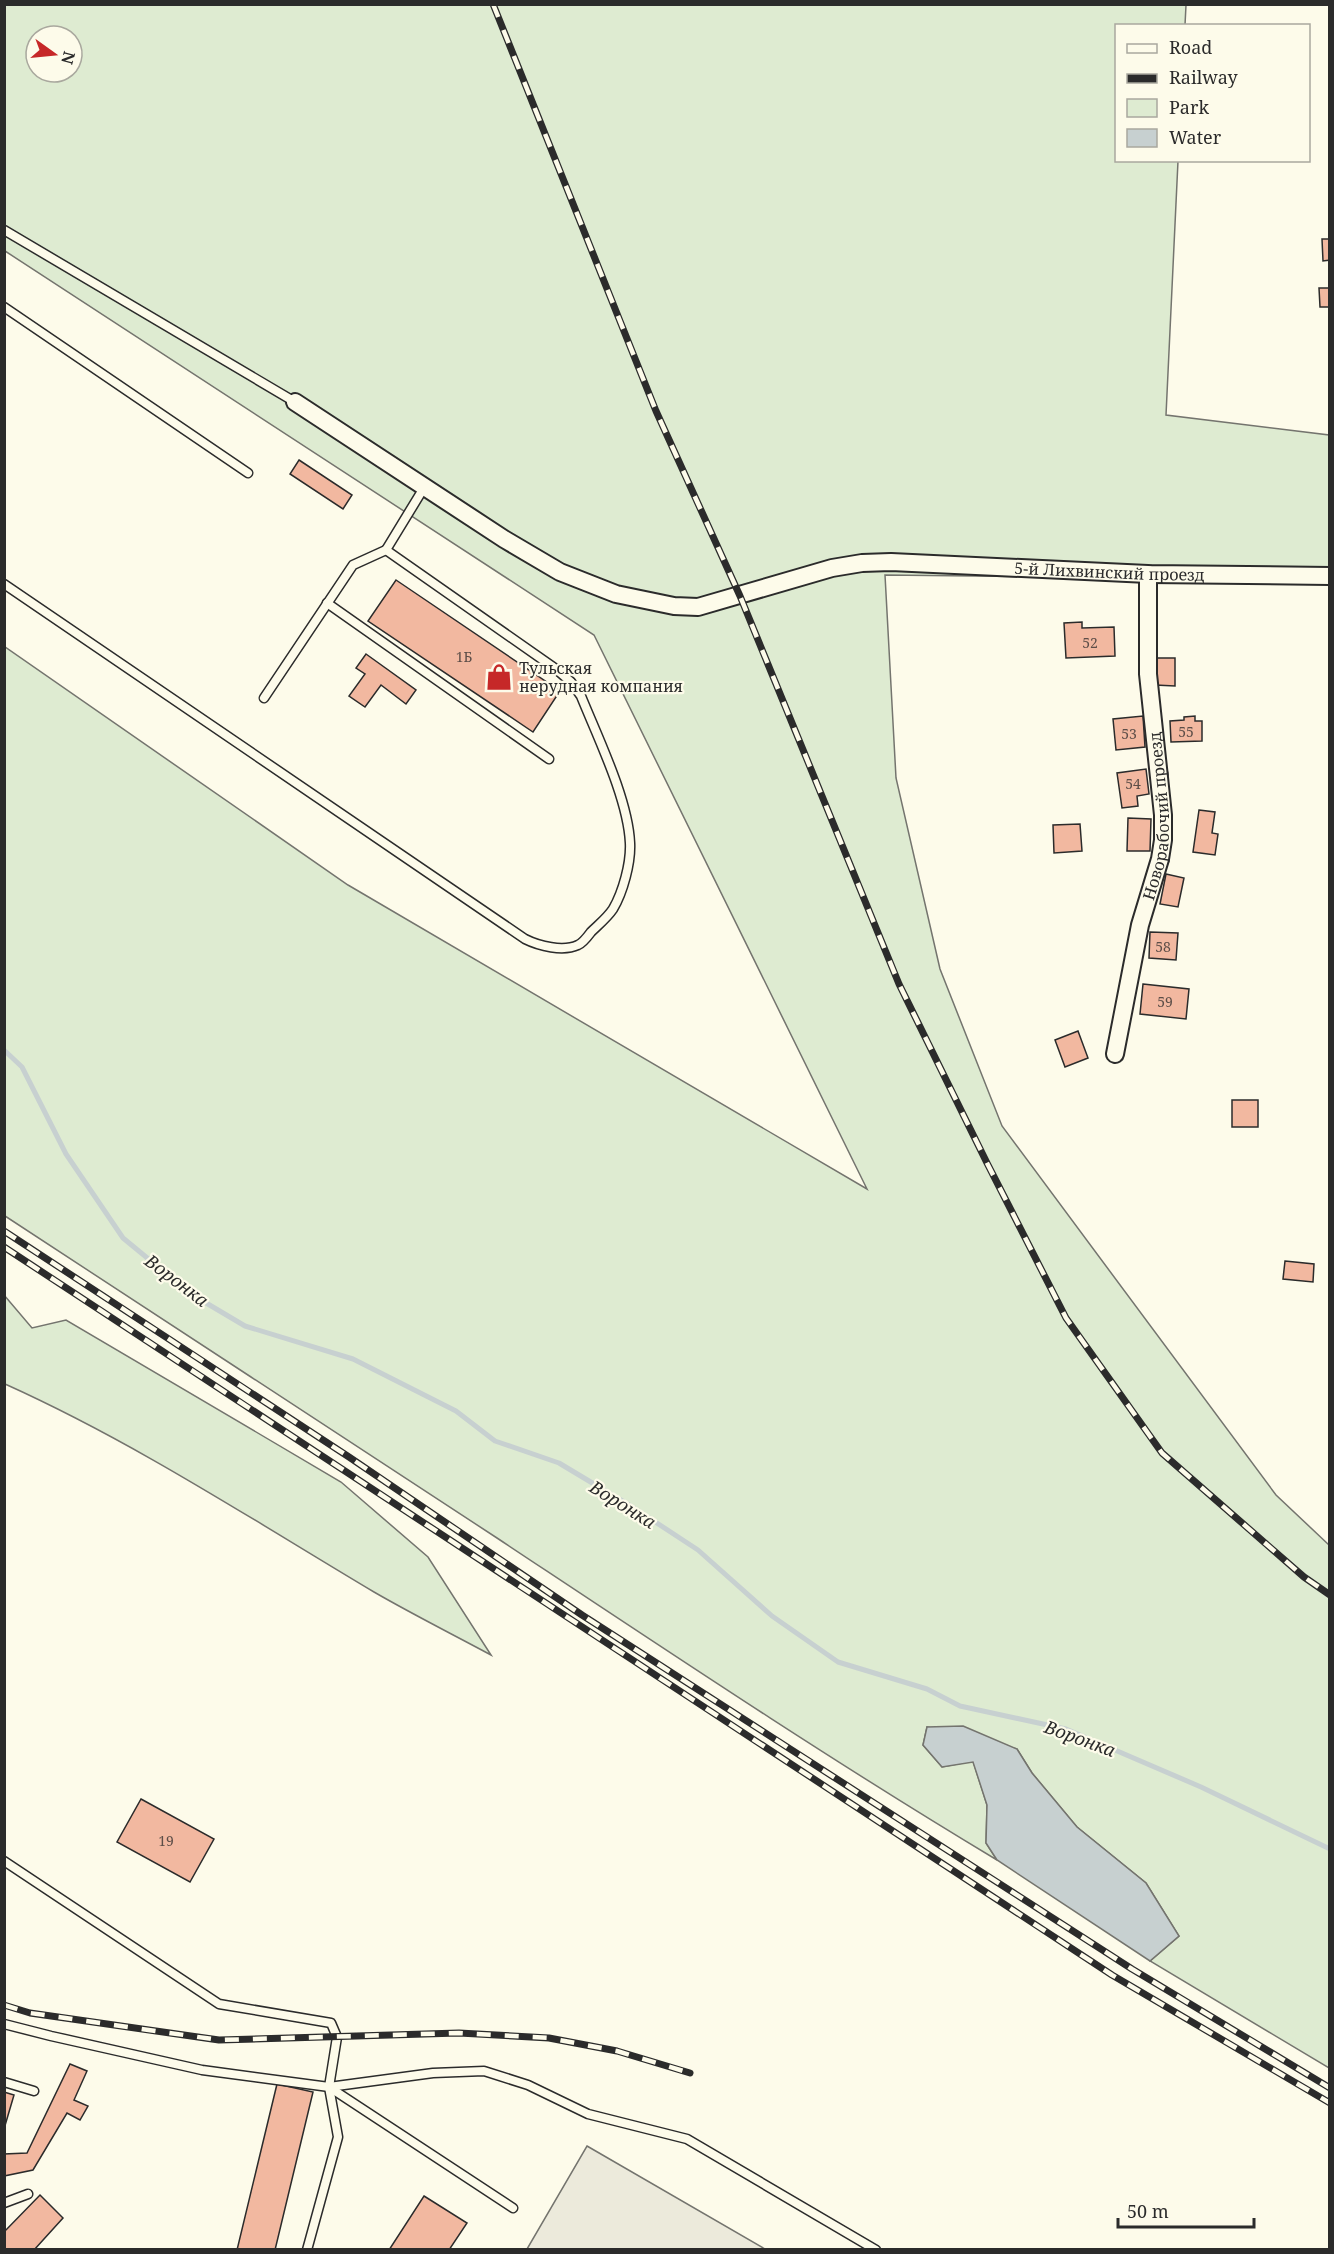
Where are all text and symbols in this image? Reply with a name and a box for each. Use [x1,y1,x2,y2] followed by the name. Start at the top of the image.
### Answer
[24,24,84,84] north arrow
[1115,24,1310,162] legend
[1169,35,1212,59] text: Road
[56,49,81,67] text: N
[1169,65,1239,89] text: Railway
[1169,95,1209,119] text: Park
[1169,125,1222,149] text: Water
[1014,557,1205,586] street label: 5-й Лихвинский проезд
[1082,633,1098,652] house number: 52
[456,647,472,666] house number: 1Б
[519,657,683,697] place label: Тульская нерудная компания
[484,662,514,692] shop icon: Тульская нерудная компания
[1178,722,1194,741] house number: 55
[1121,724,1137,743] house number: 53
[1137,731,1174,903] street label: Новорабочий проезд
[1125,774,1141,793] house number: 54
[1155,937,1171,956] house number: 58
[1157,992,1173,1011] house number: 59
[139,1248,214,1312] water label: Воронка
[584,1474,661,1534] water label: Воронка
[1040,1714,1119,1762] water label: Воронка
[158,1831,174,1850] house number: 19
[1118,2191,1254,2229] scale bar
[1127,2199,1169,2223] text: 50 m

